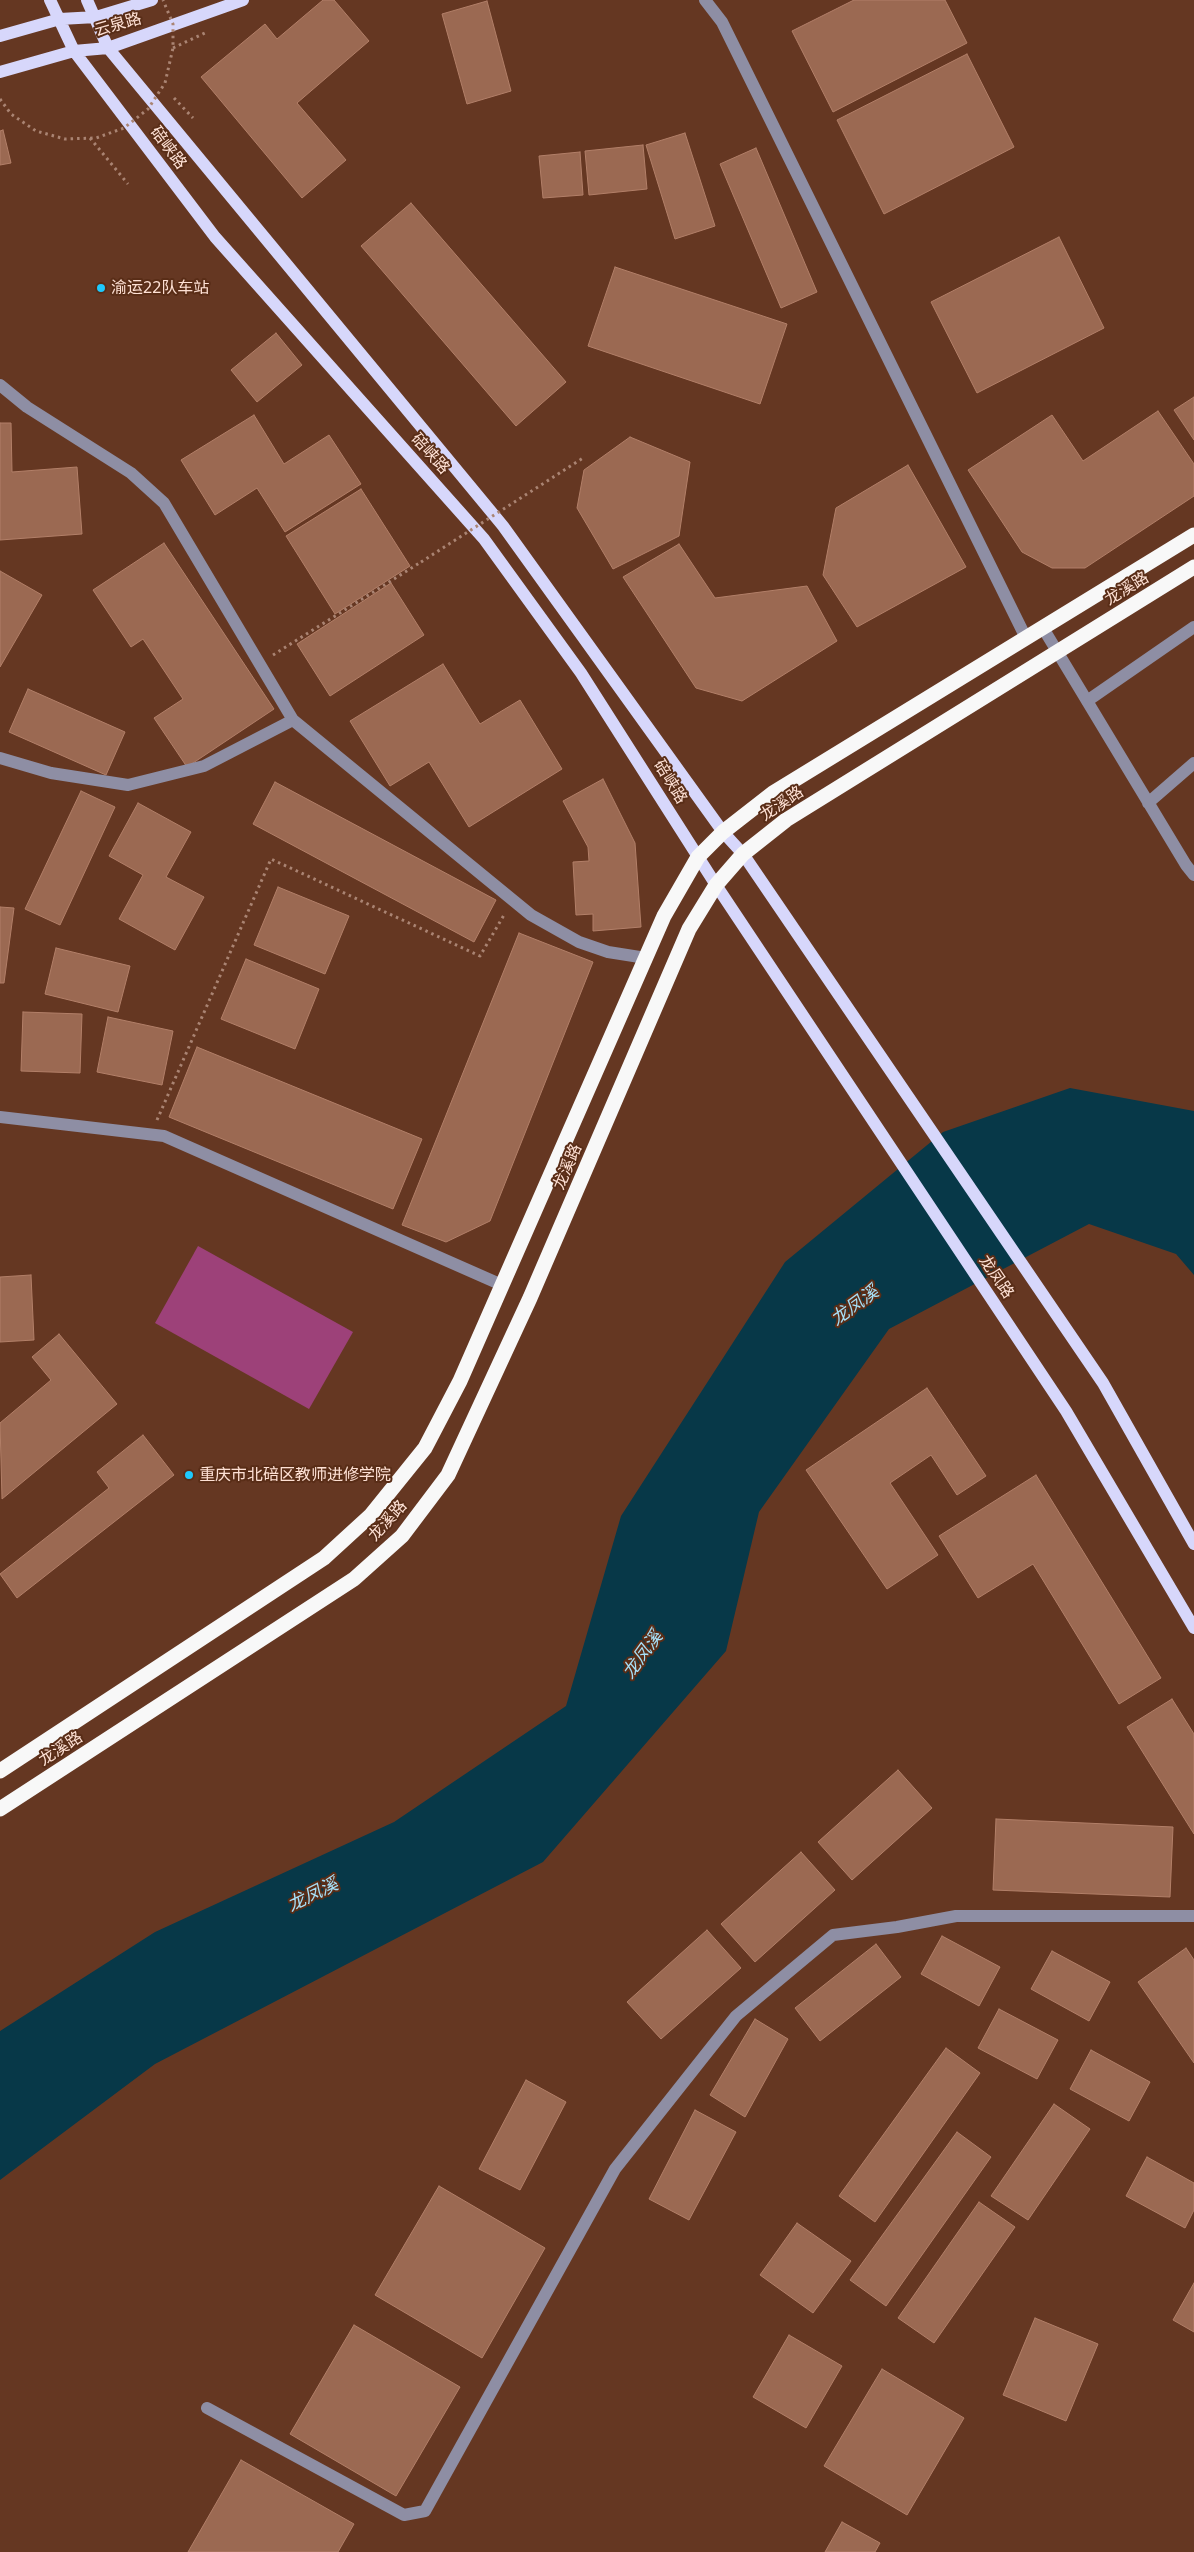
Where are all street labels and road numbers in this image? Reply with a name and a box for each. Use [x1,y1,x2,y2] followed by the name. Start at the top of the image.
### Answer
[92,9,144,41] street label: 云泉路
[146,123,190,173] street label: 碚峡路
[407,430,453,478] street label: 碚峡路
[1102,568,1152,610] street label: 龙溪路
[649,757,691,807] street label: 碚峡路
[757,783,807,825] street label: 龙溪路
[550,1141,586,1193] street label: 龙溪路
[975,1252,1017,1302] street label: 龙凤路
[365,1497,411,1545] street label: 龙溪路
[36,1728,86,1770] street label: 龙溪路

